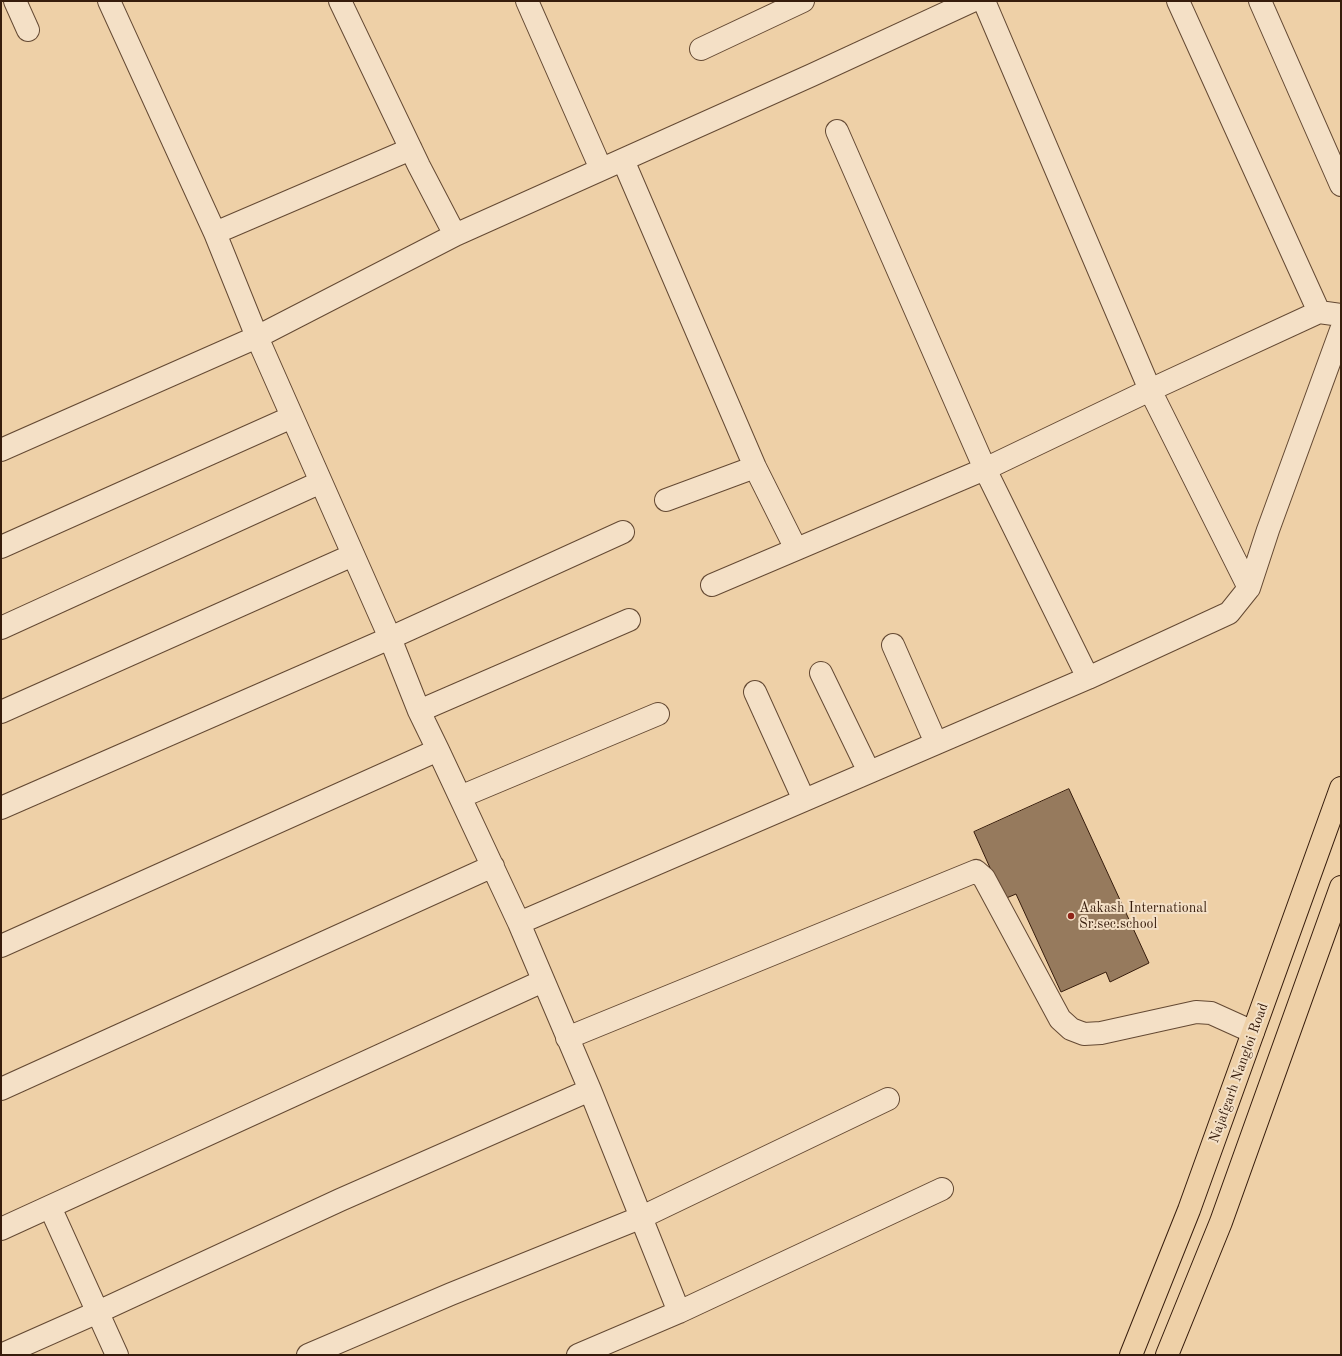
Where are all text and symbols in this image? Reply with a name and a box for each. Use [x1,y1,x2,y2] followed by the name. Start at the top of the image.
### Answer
[1079,900,1207,932] place label: Aakash International Sr.sec.school
[1066,911,1076,921] marker: Aakash International Sr.sec.school
[1206,1001,1272,1145] street label: Najafgarh Nangloi Road

